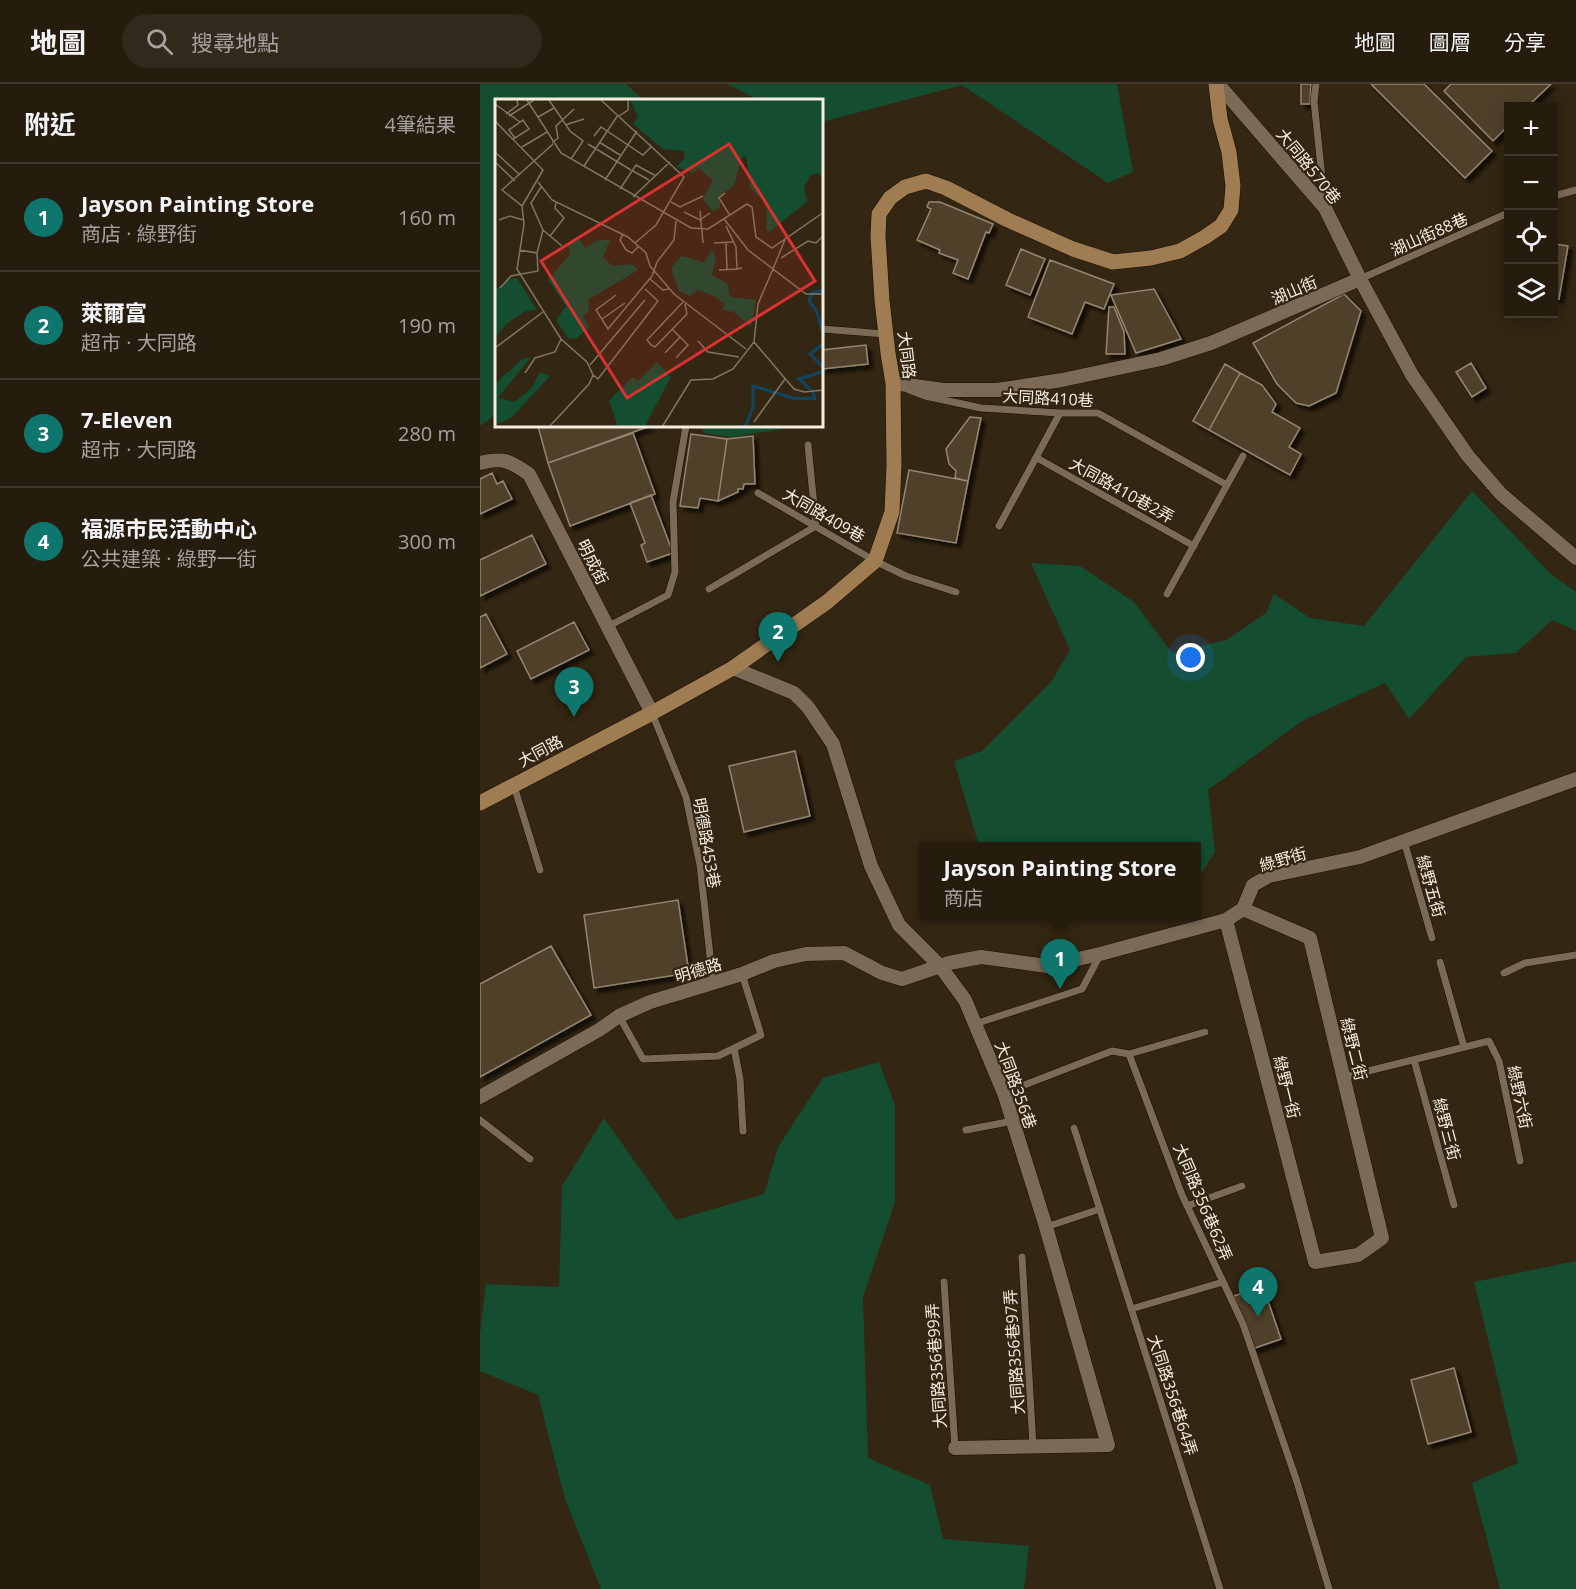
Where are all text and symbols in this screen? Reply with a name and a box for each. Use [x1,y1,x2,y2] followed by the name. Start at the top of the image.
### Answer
[122,14,542,68] search box
[30,23,86,61] text: 地圖
[143,25,176,58] icon: search
[191,27,279,57] text: 搜尋地點
[1354,28,1396,56] text: 地圖
[1429,28,1471,56] text: 圖層
[1504,28,1546,56] text: 分享
[495,99,824,428] inset map
[1504,102,1558,318] map controls
[1504,102,1558,156] button: +
[24,106,76,142] text: 附近
[385,111,456,138] text: 4筆結果
[1272,124,1346,208] street label: 大同路570巷
[1504,156,1558,210] button: −
[81,188,314,218] text: Jayson Painting Store
[38,204,49,231] text: 1
[398,204,456,231] text: 160 m
[1387,207,1471,261] street label: 湖山街88巷
[1504,210,1558,264] button: locate
[81,220,197,247] text: 商店 · 綠野街
[1504,264,1558,318] button: layers
[1268,270,1320,310] street label: 湖山街
[81,297,147,327] text: 萊爾富
[38,312,49,339] text: 2
[398,312,456,339] text: 190 m
[81,329,197,356] text: 超市 · 大同路
[893,330,921,380] street label: 大同路
[1002,385,1094,411] street label: 大同路410巷
[81,404,173,434] text: 7-Eleven
[38,420,49,447] text: 3
[398,420,456,447] text: 280 m
[81,436,197,463] text: 超市 · 大同路
[1066,452,1178,528] street label: 大同路410巷2弄
[779,483,869,547] street label: 大同路409巷
[81,513,257,543] text: 福源市民活動中心
[38,528,49,555] text: 4
[398,528,456,555] text: 300 m
[572,536,614,588] street label: 明成街
[81,545,257,572] text: 公共建築 · 綠野一街
[758,612,798,662] pin: 2
[1176,643,1205,672] your location
[554,668,593,717] pin: 3
[514,730,566,772] street label: 大同路
[688,796,726,890] street label: 明德路453巷
[919,842,1201,920] popup
[1257,842,1309,876] street label: 綠野街
[943,852,1177,882] text: Jayson Painting Store
[1412,852,1450,920] street label: 綠野五街
[943,884,983,911] text: 商店
[1040,940,1080,989] pin: 1
[672,952,724,988] street label: 明德路
[1336,1015,1372,1083] street label: 綠野二街
[990,1038,1042,1132] street label: 大同路356巷
[1269,1053,1305,1121] street label: 綠野一街
[1503,1063,1537,1131] street label: 綠野六街
[1428,1095,1466,1163] street label: 綠野三街
[1168,1140,1238,1264] street label: 大同路356巷62弄
[1238,1268,1278,1317] pin: 4
[999,1289,1029,1415] street label: 大同路356巷97弄
[921,1303,951,1429] street label: 大同路356巷99弄
[1143,1332,1203,1458] street label: 大同路356巷64弄

